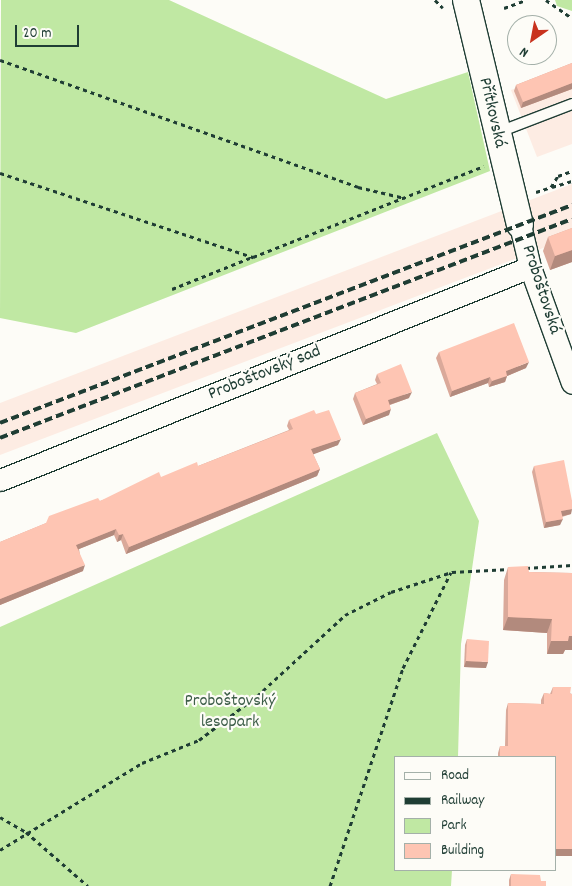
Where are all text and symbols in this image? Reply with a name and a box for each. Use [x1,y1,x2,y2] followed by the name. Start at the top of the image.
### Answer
[18,15,81,47] scale bar
[507,15,557,65] north arrow
[23,23,51,45] text: 20 m
[516,41,533,62] text: N
[472,76,510,150] street label: Přítkovská
[515,243,565,337] street label: Proboštovská
[206,342,324,406] street label: Proboštovský sad
[185,692,275,734] park label: Proboštovský lesopark
[394,756,557,871] legend
[441,765,469,787] text: Road
[441,790,484,812] text: Railway
[441,815,467,837] text: Park
[441,840,484,862] text: Building

